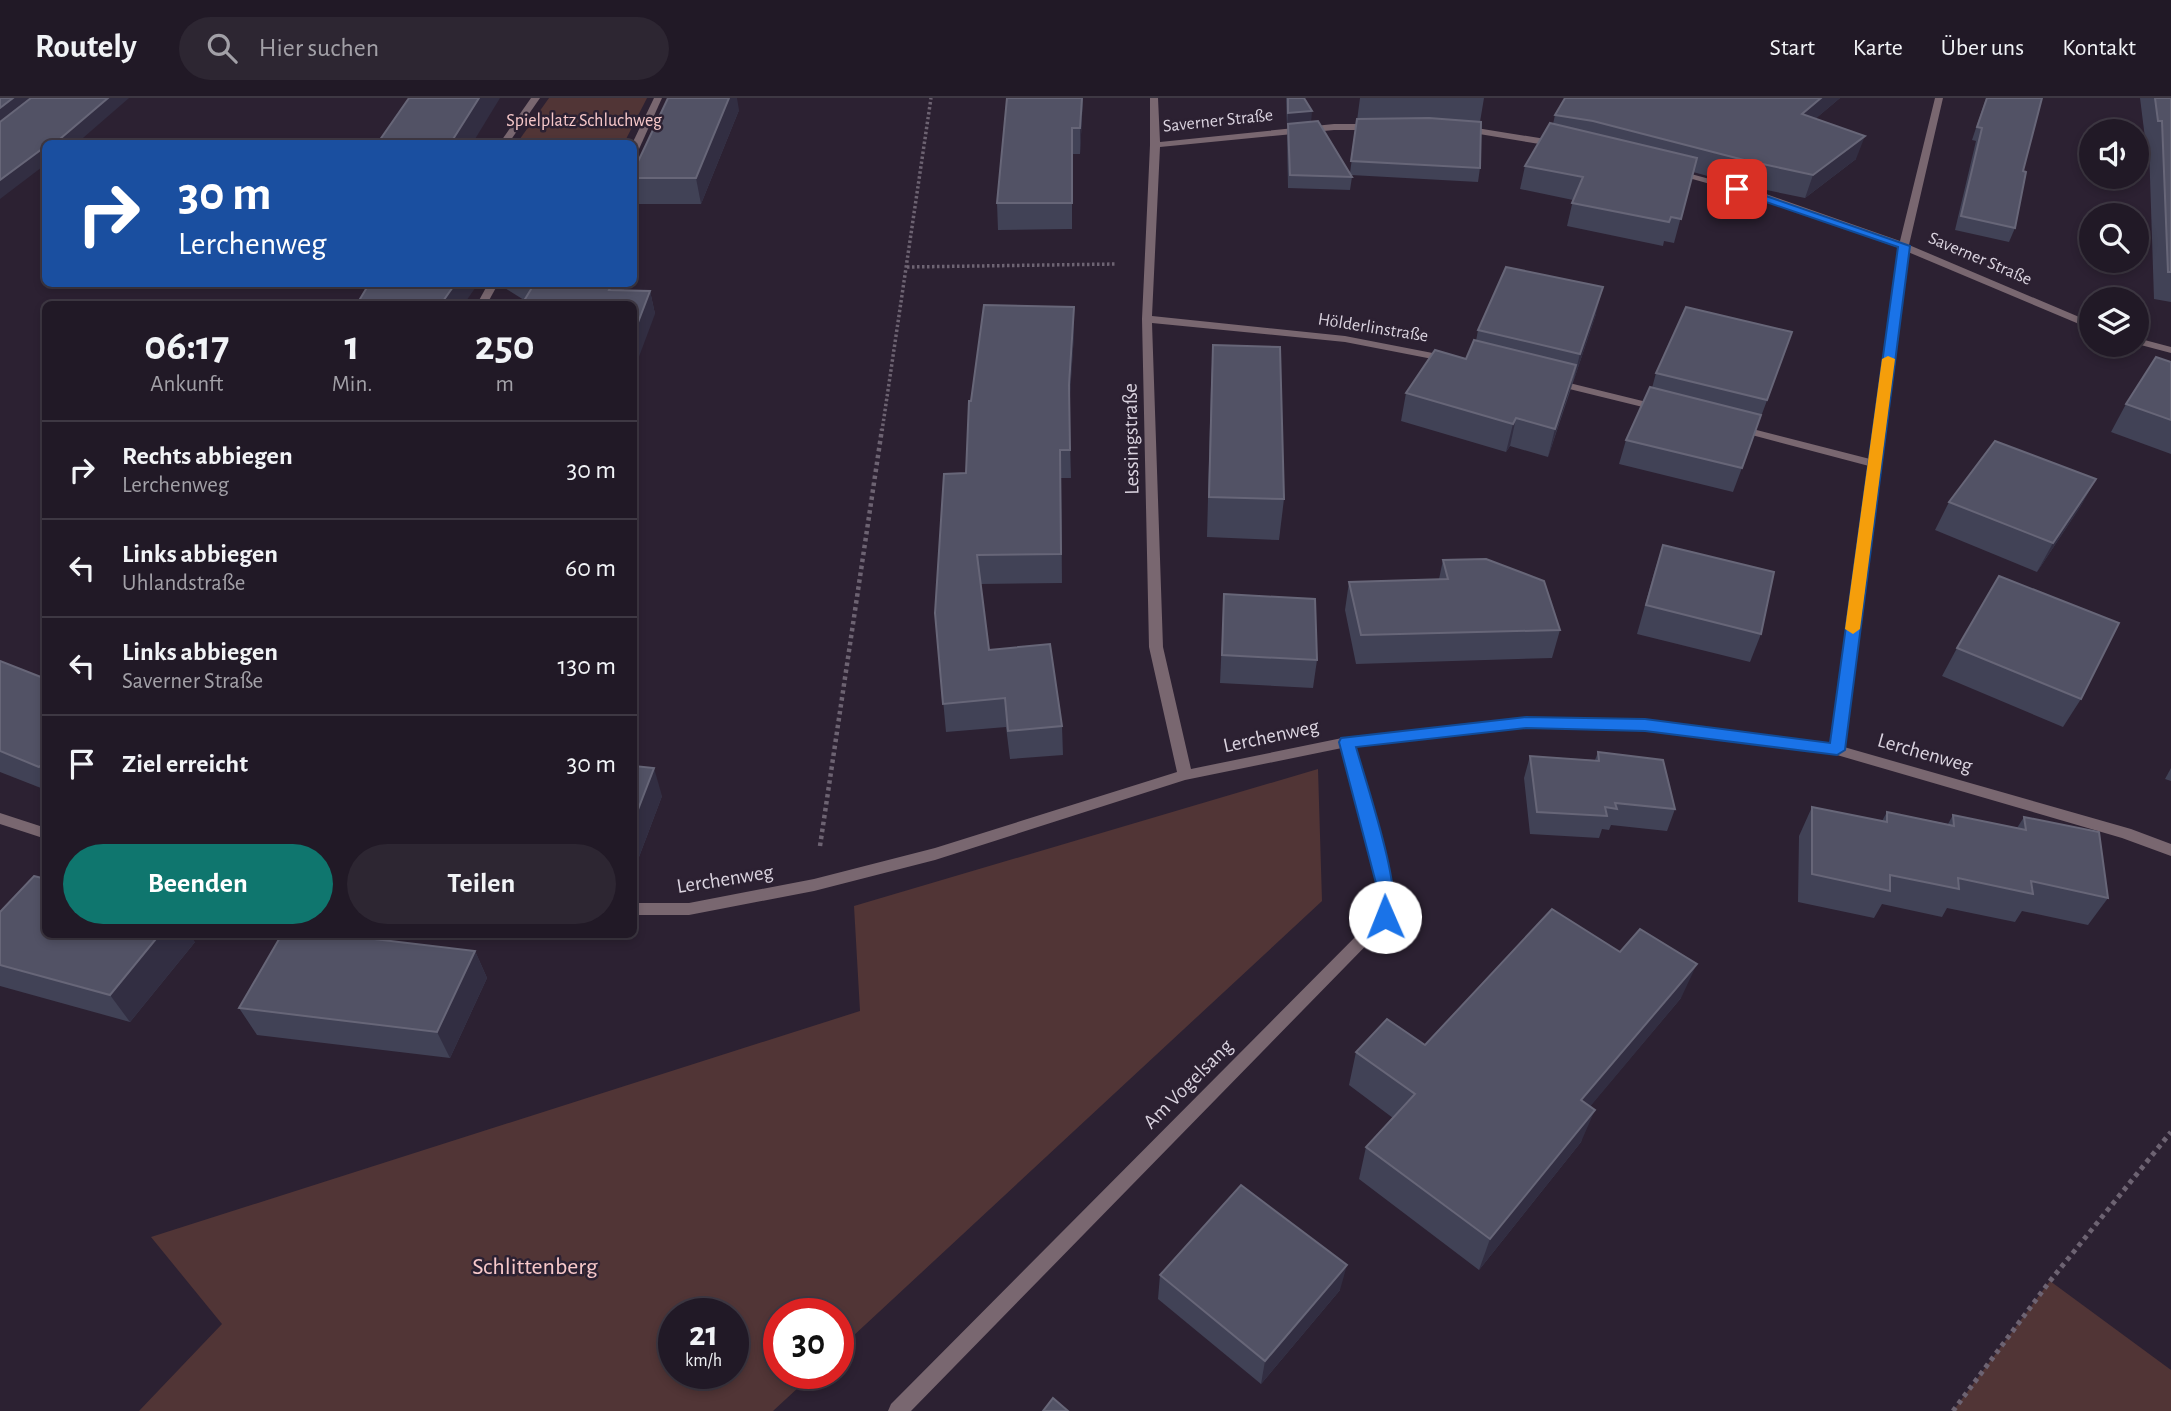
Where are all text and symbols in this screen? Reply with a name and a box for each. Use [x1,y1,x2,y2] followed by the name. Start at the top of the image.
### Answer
[179,17,669,80] search box
[203,29,241,67] icon: search
[35,31,137,64] text: Routely
[259,35,379,61] text: Hier suchen
[1770,36,1815,60] text: Start
[1853,36,1903,60] text: Karte
[1941,36,2024,60] text: Über uns
[2062,36,2136,60] text: Kontakt
[1162,106,1274,136] street label: Saverner Straße
[506,112,662,130] park label: Spielplatz Schluchweg
[2079,119,2149,357] map controls
[2079,119,2149,189] button: sound
[1707,159,1767,219] pin
[63,168,154,259] icon: right
[178,170,272,219] text: 30 m
[1718,170,1756,208] icon: arrive
[2079,203,2149,273] button: search
[178,228,327,260] text: Lerchenweg
[1926,229,2034,289] street label: Saverner Straße
[2079,287,2149,357] button: layers
[1317,310,1429,346] street label: Hölderlinstraße
[144,325,229,367] text: 06:17
[345,325,360,367] text: 1
[475,325,535,367] text: 250
[150,373,223,396] text: Ankunft
[332,373,373,396] text: Min.
[496,373,514,396] text: m
[1120,383,1142,495] street label: Lessingstraße
[122,443,293,469] text: Rechts abbiegen
[63,451,101,489] icon: right
[566,457,616,483] text: 30 m
[122,474,229,497] text: Lerchenweg
[122,541,278,567] text: Links abbiegen
[63,549,101,587] icon: left
[565,555,616,581] text: 60 m
[122,572,245,595] text: Uhlandstraße
[122,639,278,665] text: Links abbiegen
[63,647,101,685] icon: left
[558,653,616,679] text: 130 m
[122,670,263,693] text: Saverner Straße
[1221,715,1322,756] street label: Lerchenweg
[1875,729,1976,777] street label: Lerchenweg
[63,745,101,783] icon: arrive
[122,751,248,777] text: Ziel erreicht
[566,751,616,777] text: 30 m
[63,844,333,924] button: Beenden
[347,844,616,924] button: Teilen
[675,861,776,897] street label: Lerchenweg
[1348,880,1422,954] position arrow
[1139,1035,1237,1133] street label: Am Vogelsang
[472,1255,598,1279] park label: Schlittenberg
[763,1298,854,1389] speed limit sign: 30
[689,1317,718,1352] text: 21
[685,1352,722,1370] text: km/h

